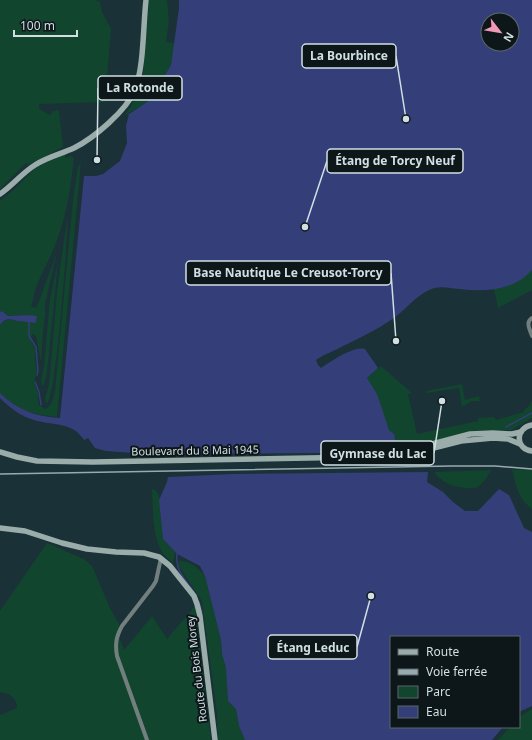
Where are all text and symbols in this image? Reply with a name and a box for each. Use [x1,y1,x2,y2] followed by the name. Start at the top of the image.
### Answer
[14,12,77,38] scale bar
[480,12,520,52] north arrow
[20,17,55,34] text: 100 m
[500,30,518,45] text: N
[302,44,396,68] callout: La Bourbince
[310,47,388,64] text: La Bourbince
[98,76,182,100] callout: La Rotonde
[106,79,174,96] text: La Rotonde
[327,149,463,173] callout: Étang de Torcy Neuf
[335,152,456,169] text: Étang de Torcy Neuf
[186,261,391,285] callout: Base Nautique Le Creusot-Torcy
[193,264,383,281] text: Base Nautique Le Creusot-Torcy
[131,441,259,459] street label: Boulevard du 8 Mai 1945
[321,441,434,465] callout: Gymnase du Lac
[329,445,427,462] text: Gymnase du Lac
[182,615,210,723] street label: Route du Bois Morey
[268,635,357,659] callout: Étang Leduc
[390,636,520,728] legend
[276,639,350,656] text: Étang Leduc
[426,643,459,660] text: Route
[426,663,488,680] text: Voie ferrée
[426,683,451,700] text: Parc
[426,703,447,720] text: Eau

